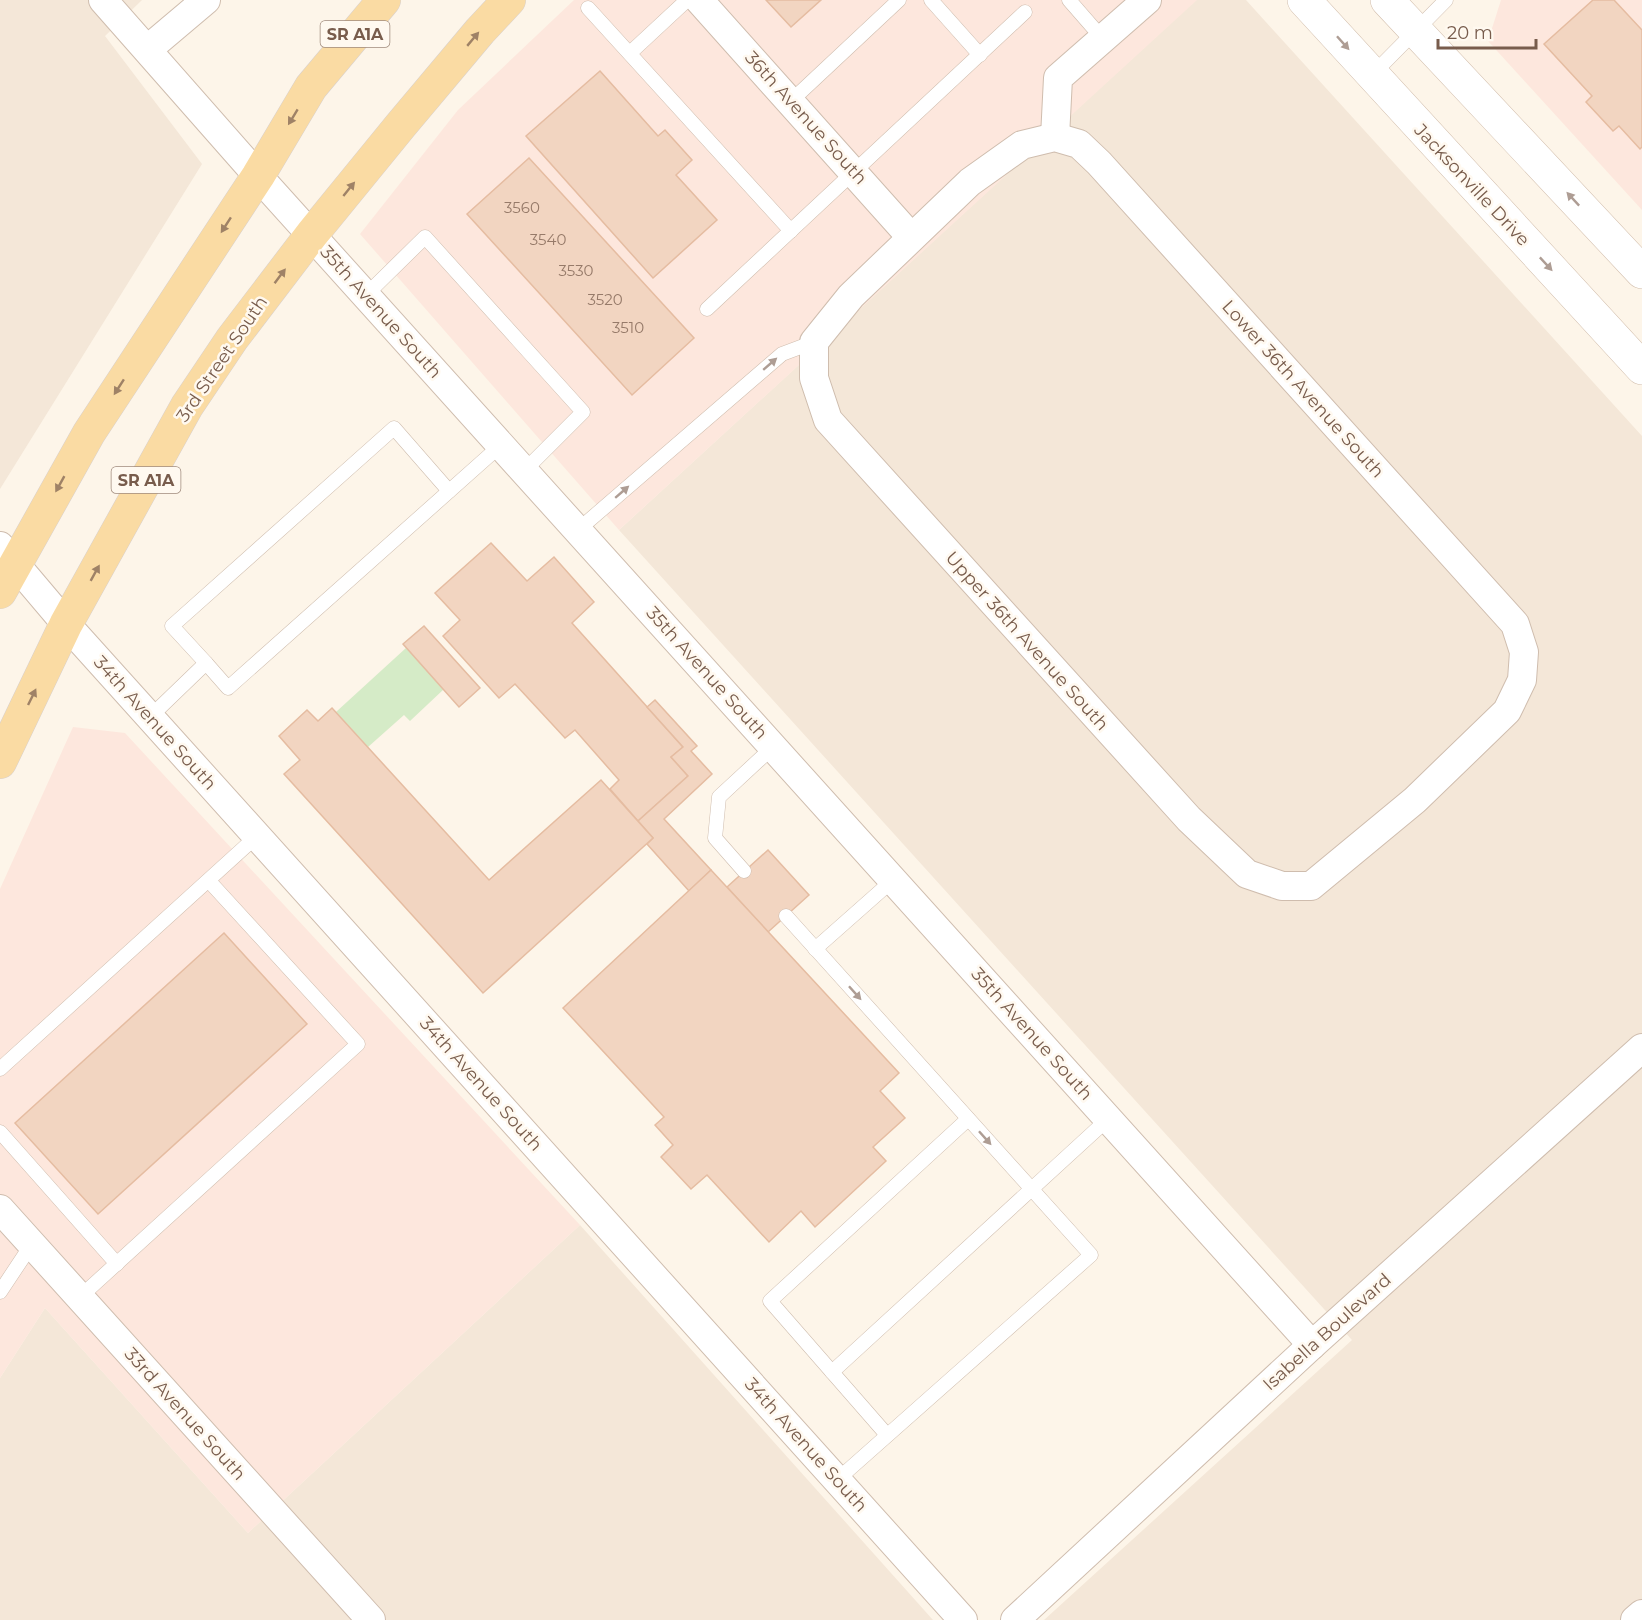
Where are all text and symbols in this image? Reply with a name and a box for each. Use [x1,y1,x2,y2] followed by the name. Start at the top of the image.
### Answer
[1438,12,1536,50] scale bar
[320,21,389,47] road number: SR A1A
[1447,22,1493,44] text: 20 m
[467,31,480,47] one-way arrow
[1336,36,1350,51] one-way arrow
[740,47,872,189] street label: 36th Avenue South
[287,109,298,125] one-way arrow
[1409,119,1534,251] street label: Jacksonville Drive
[342,181,355,197] one-way arrow
[1566,192,1580,207] one-way arrow
[504,198,540,217] house number: 3560
[220,216,231,233] one-way arrow
[530,230,566,249] house number: 3540
[316,241,446,383] street label: 35th Avenue South
[1539,257,1553,272] one-way arrow
[558,261,594,280] house number: 3530
[274,268,286,284] one-way arrow
[587,290,623,309] house number: 3520
[172,292,272,426] street label: 3rd Street South
[1217,296,1389,482] street label: Lower 36th Avenue South
[612,318,644,337] house number: 3510
[762,358,778,371] one-way arrow
[113,379,124,396] one-way arrow
[112,467,180,493] road number: SR A1A
[55,476,65,493] one-way arrow
[614,485,630,498] one-way arrow
[941,547,1113,735] street label: Upper 36th Avenue South
[90,564,100,581] one-way arrow
[642,602,772,744] street label: 35th Avenue South
[89,651,221,795] street label: 34th Avenue South
[27,688,36,705] one-way arrow
[967,963,1097,1105] street label: 35th Avenue South
[848,985,862,1000] one-way arrow
[415,1012,547,1156] street label: 34th Avenue South
[978,1130,992,1145] one-way arrow
[1258,1269,1396,1395] street label: Isabella Boulevard
[120,1343,250,1485] street label: 33rd Avenue South
[740,1373,872,1517] street label: 34th Avenue South

